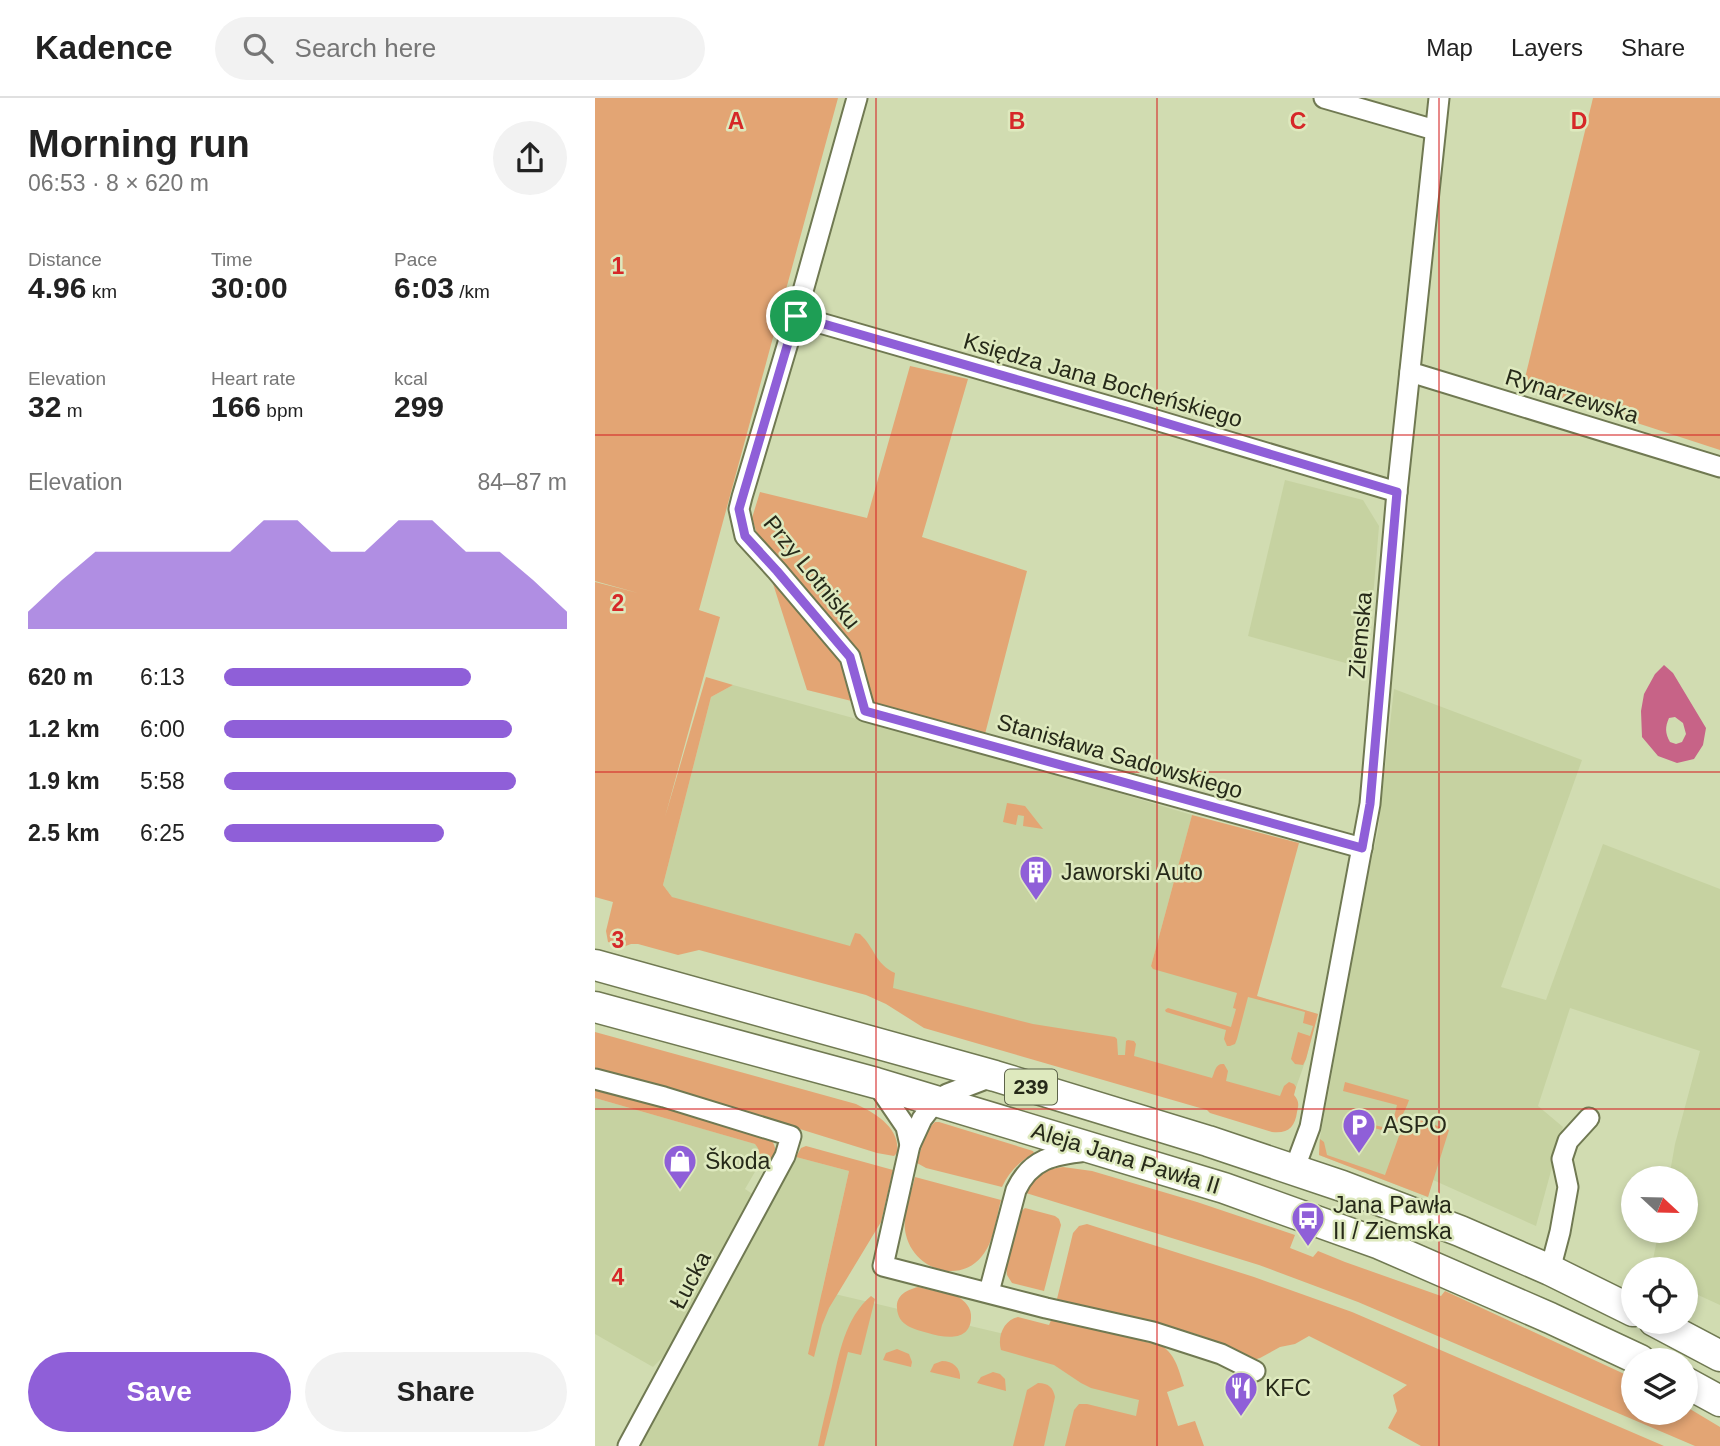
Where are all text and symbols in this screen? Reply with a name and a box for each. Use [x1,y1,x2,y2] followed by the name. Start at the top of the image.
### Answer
[215,17,705,80] search box
[35,29,173,66] text: Kadence
[239,29,277,67] icon: search
[295,33,436,63] text: Search here
[1426,34,1473,61] text: Map
[1511,34,1583,61] text: Layers
[1621,34,1685,61] text: Share
[728,108,744,134] text: A
[1009,108,1025,134] text: B
[1290,108,1306,134] text: C
[1571,108,1587,134] text: D
[493,121,567,195] button: share
[28,123,250,165] text: Morning run
[28,170,209,196] text: 06:53 · 8 × 620 m
[28,249,102,270] text: Distance
[211,249,253,270] text: Time
[394,249,437,270] text: Pace
[612,253,625,279] text: 1
[28,271,86,304] text: 4.96
[211,271,288,304] text: 30:00
[394,271,454,304] text: 6:03
[86,281,117,302] text: km
[454,281,490,302] text: /km
[766,286,826,346] pin
[777,297,815,335] icon: arrive
[961,328,1245,432] street label: Księdza Jana Bocheńskiego
[1502,363,1642,429] street label: Rynarzewska
[28,368,106,389] text: Elevation
[211,368,295,389] text: Heart rate
[394,368,428,389] text: kcal
[28,390,61,423] text: 32
[211,390,261,423] text: 166
[394,390,444,423] text: 299
[61,400,82,421] text: m
[261,400,303,421] text: bpm
[28,469,123,495] text: Elevation
[477,469,567,495] text: 84–87 m
[758,510,866,634] street label: Przy Lotnisku
[612,590,624,616] text: 2
[1343,590,1377,679] street label: Ziemska
[28,664,93,690] text: 620 m
[140,664,185,690] text: 6:13
[994,708,1246,804] street label: Stanisława Sadowskiego
[28,716,100,742] text: 1.2 km
[140,716,185,742] text: 6:00
[28,768,100,794] text: 1.9 km
[140,768,185,794] text: 5:58
[28,820,100,846] text: 2.5 km
[140,820,185,846] text: 6:25
[1017,853,1055,902] building icon: Jaworski Auto
[1061,859,1203,885] place label: Jaworski Auto
[612,927,624,953] text: 3
[1005,1070,1057,1104] road number: 239
[1340,1106,1378,1155] parking icon: ASPO
[1383,1112,1447,1138] place label: ASPO
[1029,1117,1223,1199] street label: Aleja Jana Pawła II
[661,1142,699,1191] shop icon: Škoda
[705,1147,770,1174] place label: Škoda
[1621,1166,1697,1242] north arrow
[1621,1166,1698,1425] map controls
[1333,1192,1452,1244] place label: Jana Pawła II / Ziemska
[1289,1199,1327,1248] bus stop icon: Jana Pawła II / Ziemska
[664,1247,716,1313] street label: Łucka
[1621,1257,1698,1334] button: locate
[612,1264,625,1290] text: 4
[1621,1348,1698,1425] button: layers
[28,1352,291,1432] button: Save
[305,1352,567,1432] button: Share
[1222,1369,1260,1418] restaurant icon: KFC
[1265,1375,1311,1401] place label: KFC

